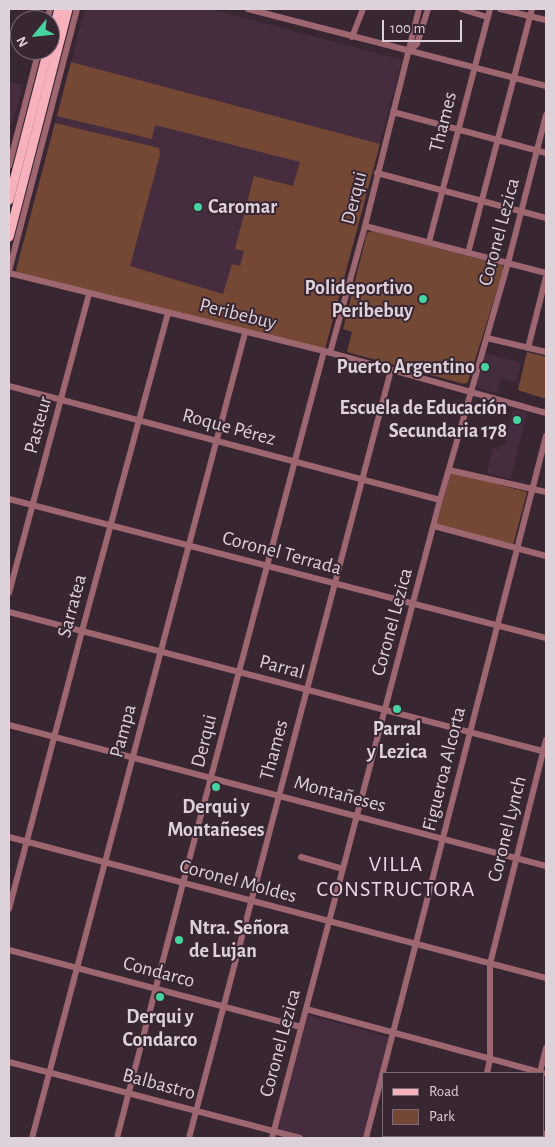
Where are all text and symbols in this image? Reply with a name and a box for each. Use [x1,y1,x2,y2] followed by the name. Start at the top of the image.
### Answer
[10,10,60,60] north arrow
[385,10,465,42] scale bar
[390,21,425,36] text: 100 m
[14,34,31,49] text: N
[424,89,462,155] street label: Thames
[336,169,372,227] street label: Derqui
[473,176,525,288] street label: Coronel Lezica
[208,195,277,219] place label: Caromar
[192,201,204,213] marker: Caromar
[305,276,413,323] place label: Polideportivo Peribebuy
[197,293,279,335] street label: Peribebuy
[417,293,429,305] marker: Polideportivo Peribebuy
[337,355,475,379] place label: Puerto Argentino
[479,361,491,373] marker: Puerto Argentino
[19,394,57,456] street label: Pasteur
[340,396,507,443] place label: Escuela de Educación Secundaria 178
[180,403,278,451] street label: Roque Pérez
[511,414,523,426] marker: Escuela de Educación Secundaria 178
[220,526,344,580] street label: Coronel Terrada
[366,566,418,678] street label: Coronel Lezica
[52,572,92,640] street label: Sarratea
[257,649,307,685] street label: Parral
[104,702,142,760] street label: Pampa
[391,703,403,715] marker: Parral y Lezica
[417,704,471,834] street label: Figueroa Alcorta
[186,712,222,770] street label: Derqui
[254,717,294,783] street label: Thames
[367,717,427,764] place label: Parral y Lezica
[291,770,389,818] street label: Montañeses
[482,774,532,884] street label: Coronel Lynch
[210,781,222,793] marker: Derqui y Montañeses
[167,795,265,842] place label: Derqui y Montañeses
[315,851,477,902] district label: VILLA CONSTRUCTORA
[177,854,299,908] street label: Coronel Moldes
[189,916,289,963] place label: Ntra. Señora de Lujan
[173,934,185,946] marker: Ntra. Señora de Lujan
[120,951,198,993] street label: Condarco
[254,987,306,1099] street label: Coronel Lezica
[154,991,166,1003] marker: Derqui y Condarco
[123,1005,197,1052] place label: Derqui y Condarco
[120,1063,198,1105] street label: Balbastro
[382,1072,545,1137] legend
[429,1084,459,1099] text: Road
[429,1109,455,1124] text: Park

